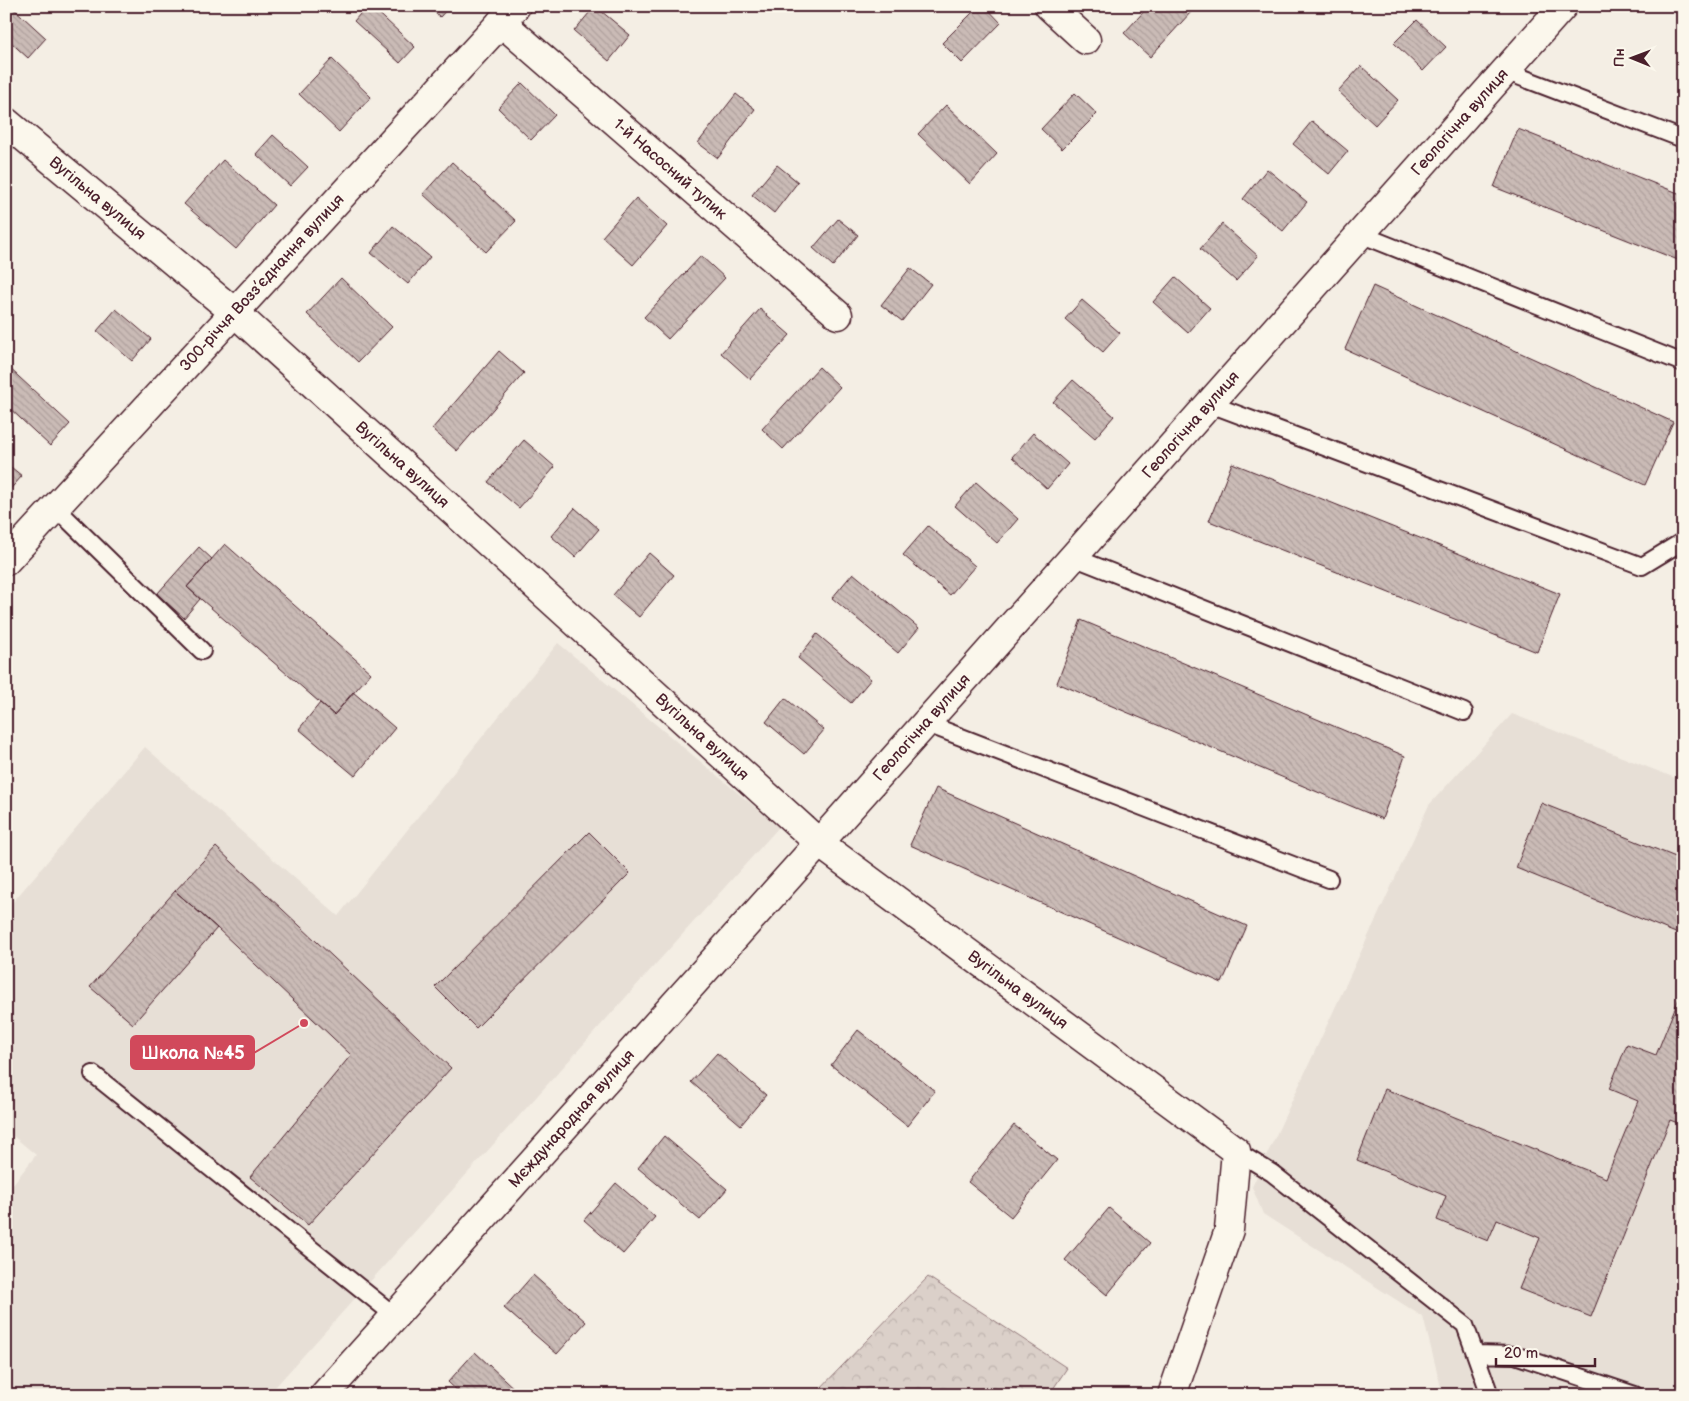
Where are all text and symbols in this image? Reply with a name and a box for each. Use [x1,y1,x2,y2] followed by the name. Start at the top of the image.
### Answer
[1606,32,1656,82] north arrow
[1611,48,1628,67] text: Пн
[1407,65,1512,180] street label: Геологічна вулиця
[609,115,731,224] street label: 1-й Насосний тупик
[45,153,150,244] street label: Вугільна вулиця
[176,190,348,375] street label: 300-річчя Возз’єднання вулиця
[1138,367,1243,482] street label: Геологічна вулиця
[352,417,453,512] street label: Вугільна вулиця
[869,670,974,785] street label: Геологічна вулиця
[651,690,753,784] street label: Вугільна вулиця
[964,947,1072,1033] street label: Вугільна вулиця
[131,1036,254,1069] callout: Школа №45
[141,1043,245,1064] text: Школа №45
[505,1046,639,1192] street label: Мєждународная вулиця
[1496,1336,1595,1368] scale bar
[1504,1344,1538,1363] text: 20 m

